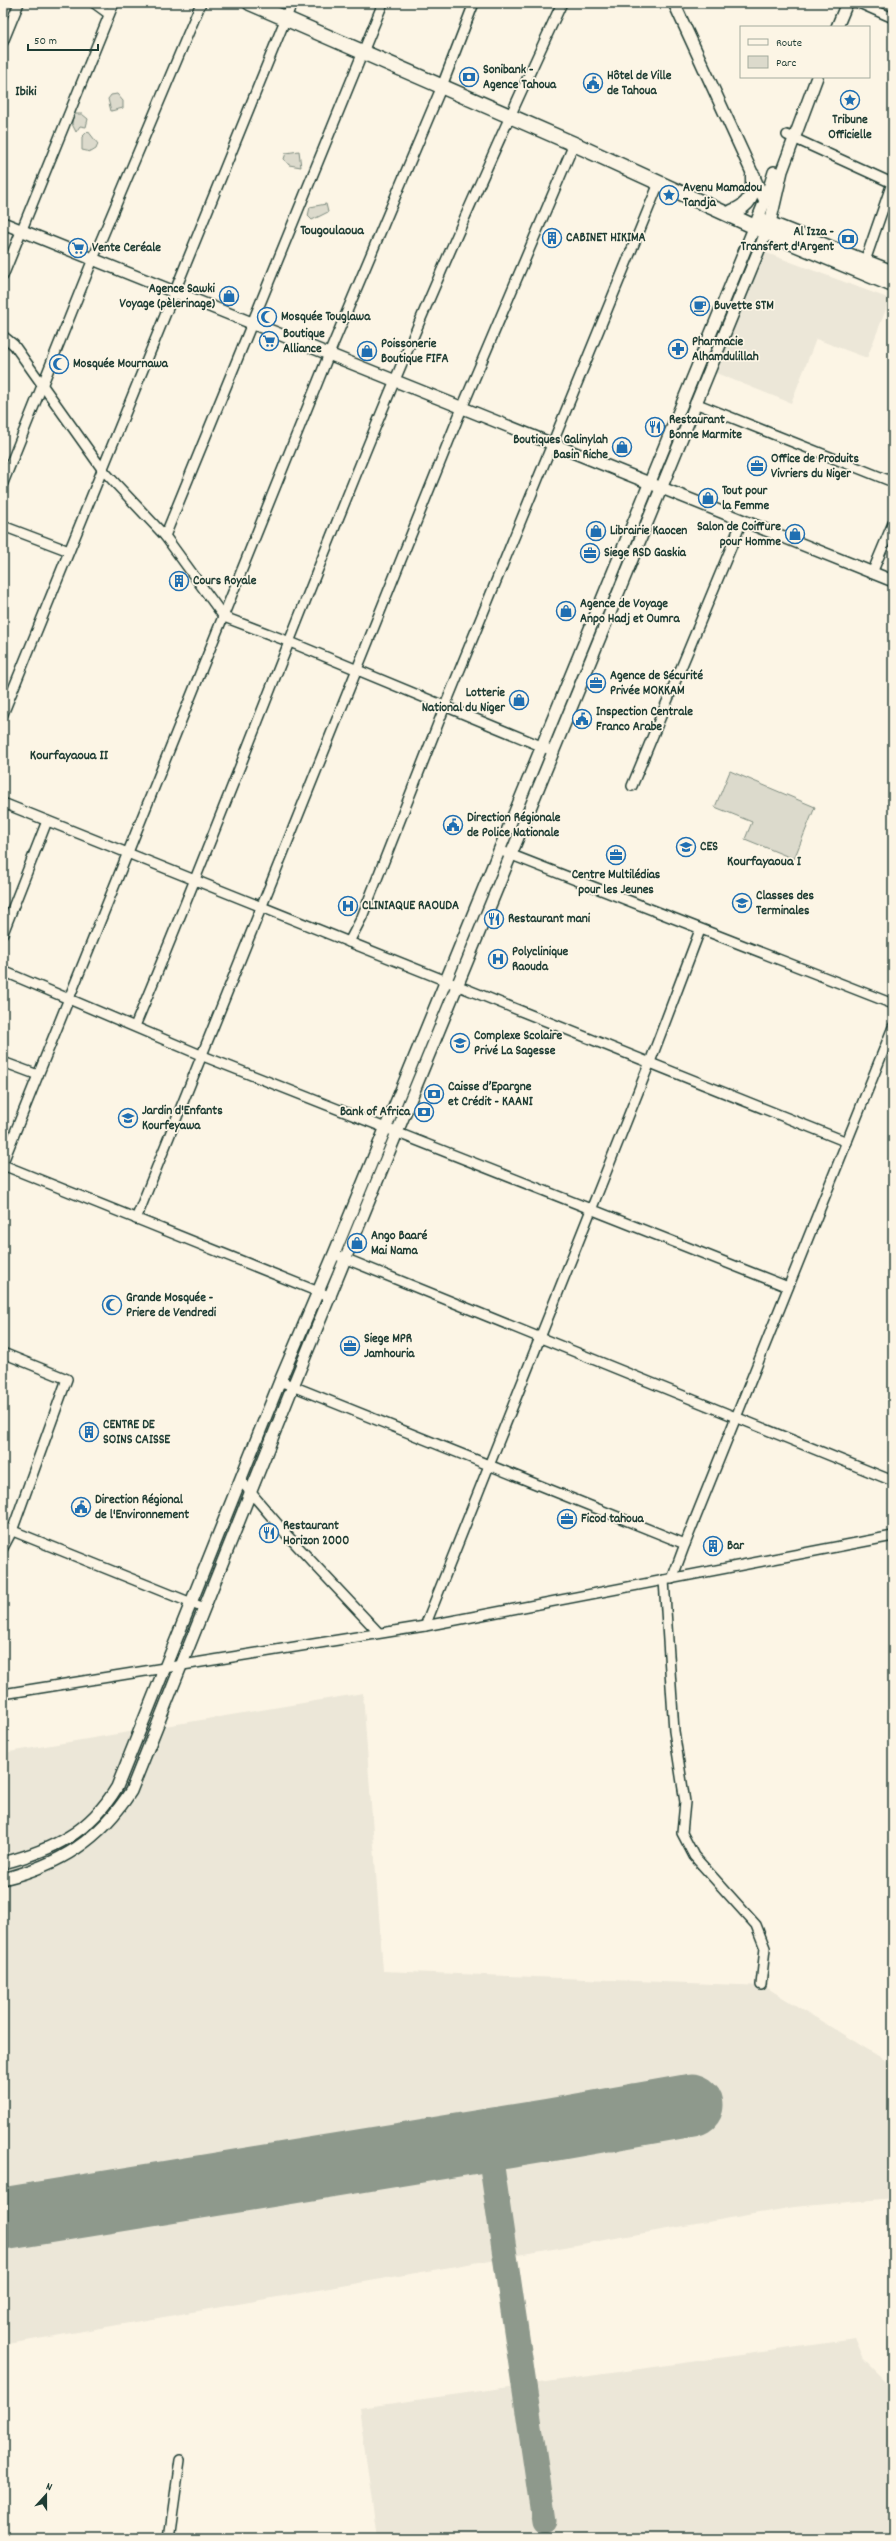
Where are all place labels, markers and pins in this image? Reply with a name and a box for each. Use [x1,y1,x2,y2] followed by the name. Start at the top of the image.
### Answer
[483,61,557,95] place label: Sonibank - Agence Tahoua
[458,66,480,88] bank icon: Sonibank - Agence Tahoua
[607,67,672,101] place label: Hôtel de Ville de Tahoua
[582,72,604,94] public building icon: Hôtel de Ville de Tahoua
[839,89,861,111] place icon: Tribune Officielle
[828,111,872,145] place label: Tribune Officielle
[683,179,762,213] place label: Avenu Mamadou Tandja
[658,184,680,206] place icon: Avenu Mamadou Tandja
[741,223,835,257] place label: Al Izza - Transfert d'Argent
[541,227,563,249] building icon: CABINET HIKIMA
[837,228,859,250] bank icon: Al Izza - Transfert d'Argent
[566,229,646,248] place label: CABINET HIKIMA
[67,237,89,259] supermarket icon: Vente Ceréale
[92,239,161,258] place label: Vente Ceréale
[120,280,216,314] place label: Agence Sawki Voyage (pèlerinage)
[218,285,240,307] shop icon: Agence Sawki Voyage (pèlerinage)
[689,295,711,317] cafe icon: Buvette STM
[714,297,774,316] place label: Buvette STM
[256,306,278,328] mosque icon: Mosquée Touglawa
[281,308,371,327] place label: Mosquée Touglawa
[283,325,325,359] place label: Boutique Alliance
[258,330,280,352] supermarket icon: Boutique Alliance
[692,333,759,367] place label: Pharmacie Alhamdulillah
[381,335,449,369] place label: Poissonerie Boutique FIFA
[667,338,689,360] pharmacy icon: Pharmacie Alhamdulillah
[356,340,378,362] shop icon: Poissonerie Boutique FIFA
[48,353,70,375] mosque icon: Mosquée Mournawa
[73,355,169,374] place label: Mosquée Mournawa
[669,411,742,445] place label: Restaurant Bonne Marmite
[644,416,666,438] restaurant icon: Restaurant Bonne Marmite
[513,431,608,465] place label: Boutiques Galinylah Basin Riche
[611,436,633,458] shop icon: Boutiques Galinylah Basin Riche
[771,450,859,484] place label: Office de Produits Vivriers du Niger
[746,455,768,477] office icon: Office de Produits Vivriers du Niger
[722,482,770,516] place label: Tout pour la Femme
[697,487,719,509] shop icon: Tout pour la Femme
[697,518,781,552] place label: Salon de Coiffure pour Homme
[585,520,607,542] shop icon: Librairie Kaocen
[610,522,687,541] place label: Librairie Kaocen
[784,523,806,545] shop icon: Salon de Coiffure pour Homme
[579,542,601,564] office icon: Siege RSD Gaskia
[604,544,687,563] place label: Siege RSD Gaskia
[168,570,190,592] building icon: Cours Royale
[193,572,257,591] place label: Cours Royale
[580,595,680,629] place label: Agence de Voyage Anpo Hadj et Oumra
[555,600,577,622] shop icon: Agence de Voyage Anpo Hadj et Oumra
[610,667,703,701] place label: Agence de Sécurité Privée MOKKAM
[585,672,607,694] office icon: Agence de Sécurité Privée MOKKAM
[422,684,506,718] place label: Lotterie National du Niger
[508,689,530,711] shop icon: Lotterie National du Niger
[596,703,693,737] place label: Inspection Centrale Franco Arabe
[571,708,593,730] public building icon: Inspection Centrale Franco Arabe
[467,809,561,843] place label: Direction Régionale de Police Nationale
[442,814,464,836] public building icon: Direction Régionale de Police Nationale
[675,836,697,858] school or university icon: CES
[700,838,718,857] place label: CES
[605,844,627,866] office icon: Centre Multilédias pour les Jeunes
[572,866,661,900] place label: Centre Multilédias pour les Jeunes
[756,887,815,921] place label: Classes des Terminales
[731,892,753,914] school or university icon: Classes des Terminales
[337,895,359,917] hospital icon: CLINIAQUE RAOUDA
[362,897,459,916] place label: CLINIAQUE RAOUDA
[483,908,505,930] restaurant icon: Restaurant mani
[508,910,591,929] place label: Restaurant mani
[512,943,569,977] place label: Polyclinique Raouda
[487,948,509,970] hospital icon: Polyclinique Raouda
[474,1027,563,1061] place label: Complexe Scolaire Privé La Sagesse
[449,1032,471,1054] school or university icon: Complexe Scolaire Privé La Sagesse
[448,1078,534,1112] place label: Caisse d’Epargne et Crédit - KAANI
[423,1083,445,1105] bank icon: Caisse d’Epargne et Crédit - KAANI
[413,1101,435,1123] bank icon: Bank of Africa
[142,1102,223,1136] place label: Jardin d'Enfants Kourfeyawa
[340,1103,411,1122] place label: Bank of Africa
[117,1107,139,1129] school or university icon: Jardin d'Enfants Kourfeyawa
[371,1227,428,1261] place label: Ango Baaré Mai Nama
[346,1232,368,1254] shop icon: Ango Baaré Mai Nama
[126,1289,217,1323] place label: Grande Mosquée - Priere de Vendredi
[101,1294,123,1316] mosque icon: Grande Mosquée - Priere de Vendredi
[364,1330,415,1364] place label: Siege MPR Jamhouria
[339,1335,361,1357] office icon: Siege MPR Jamhouria
[103,1416,171,1450] place label: CENTRE DE SOINS CAISSE
[78,1421,100,1443] building icon: CENTRE DE SOINS CAISSE
[95,1491,189,1525] place label: Direction Régional de l'Environnement
[70,1496,92,1518] public building icon: Direction Régional de l'Environnement
[556,1508,578,1530] office icon: Ficod tahoua
[581,1510,644,1529] place label: Ficod tahoua
[283,1517,349,1551] place label: Restaurant Horizon 2000
[258,1522,280,1544] restaurant icon: Restaurant Horizon 2000
[702,1535,724,1557] building icon: Bar
[727,1537,745,1556] place label: Bar

